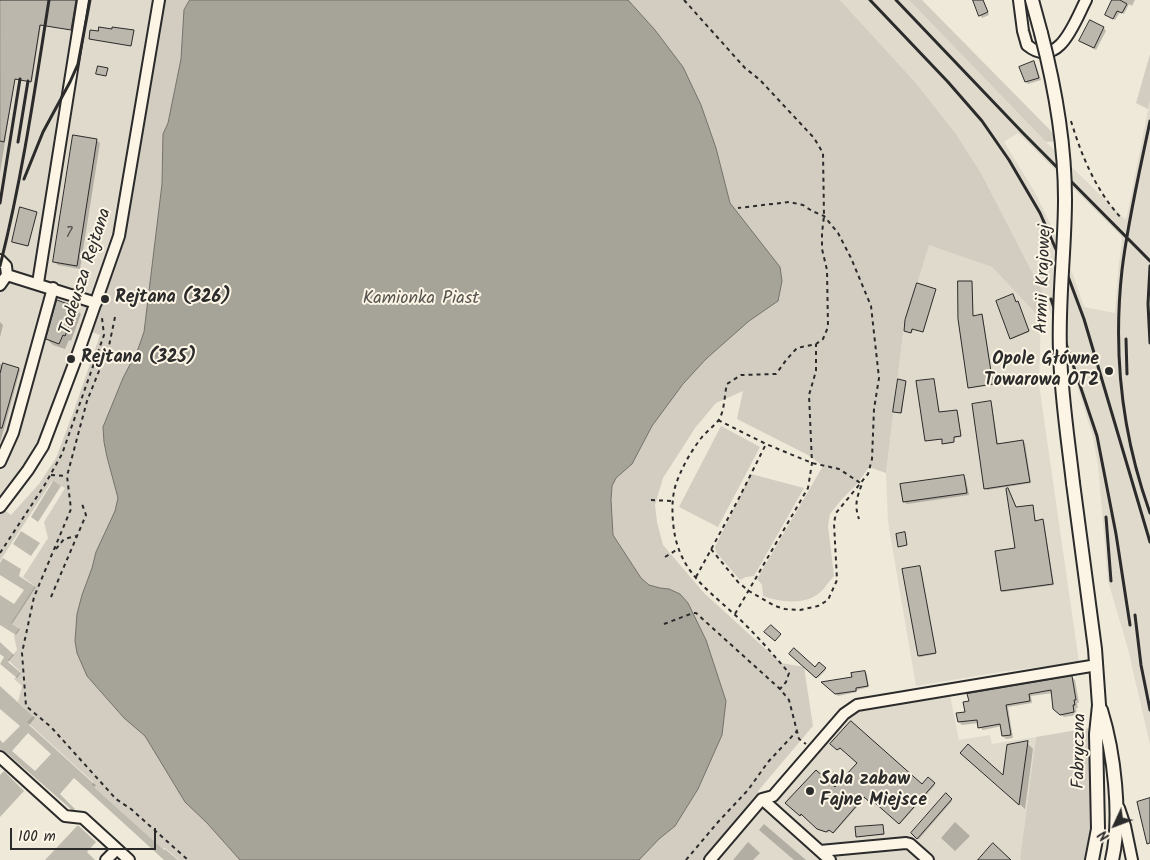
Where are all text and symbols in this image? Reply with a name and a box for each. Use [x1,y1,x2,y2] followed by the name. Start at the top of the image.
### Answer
[56,206,118,338] street label: Tadeusza Rejtana
[1032,224,1058,334] street label: Armii Krajowej
[66,225,72,243] house number: 7
[115,288,231,310] place label: Rejtana (326)
[363,289,479,311] park label: Kamionka Piast
[99,293,111,305] marker: Rejtana (326)
[81,348,196,370] place label: Rejtana (325)
[984,350,1099,392] place label: Opole Główne Towarowa OT2
[65,353,77,365] marker: Rejtana (325)
[1103,365,1115,377] marker: Opole Główne Towarowa OT2
[1070,713,1092,789] street label: Fabryczna
[820,770,927,812] place label: Sala zabaw Fajne Miejsce
[804,785,816,797] marker: Sala zabaw Fajne Miejsce
[1090,800,1140,850] north arrow
[12,818,159,850] scale bar
[1093,824,1115,846] text: N
[18,825,56,849] text: 100 m

